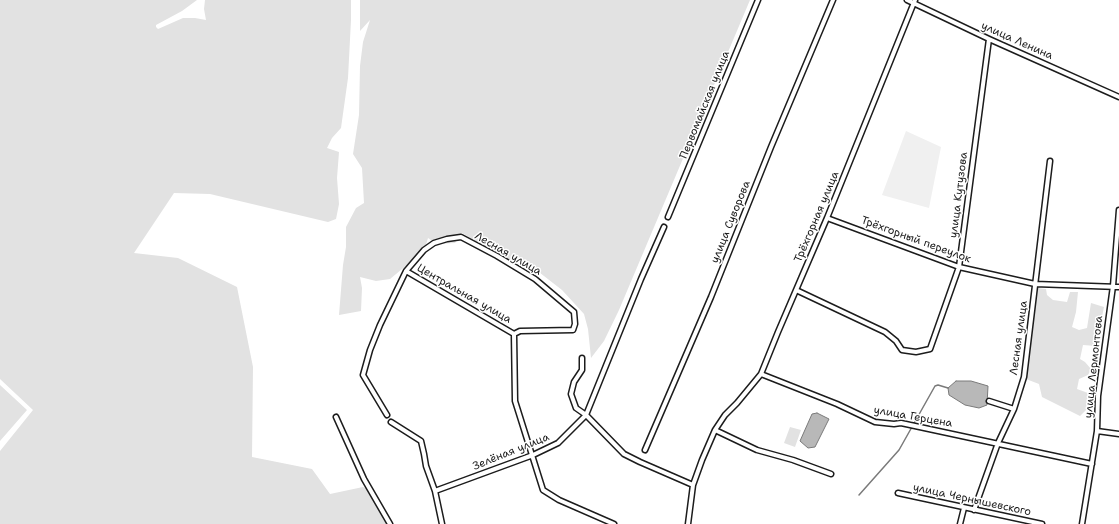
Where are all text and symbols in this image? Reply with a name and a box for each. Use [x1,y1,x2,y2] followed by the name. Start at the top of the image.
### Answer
[979,19,1055,63] street label: улица Ленина
[677,49,733,161] street label: Первомайская улица
[947,151,971,239] street label: улица Кутузова
[792,170,842,264] street label: Трёхгорная улица
[708,179,754,265] street label: улица Суворова
[859,214,973,266] street label: Трёхгорный переулок
[472,230,544,278] street label: Лесная улица
[414,262,514,326] street label: Центральная улица
[1007,300,1031,376] street label: Лесная улица
[1082,315,1106,419] street label: улица Лермонтова
[873,404,953,430] street label: улица Герцена
[471,431,551,473] street label: Зелёная улица
[912,481,1032,519] street label: улица Чернышевского

